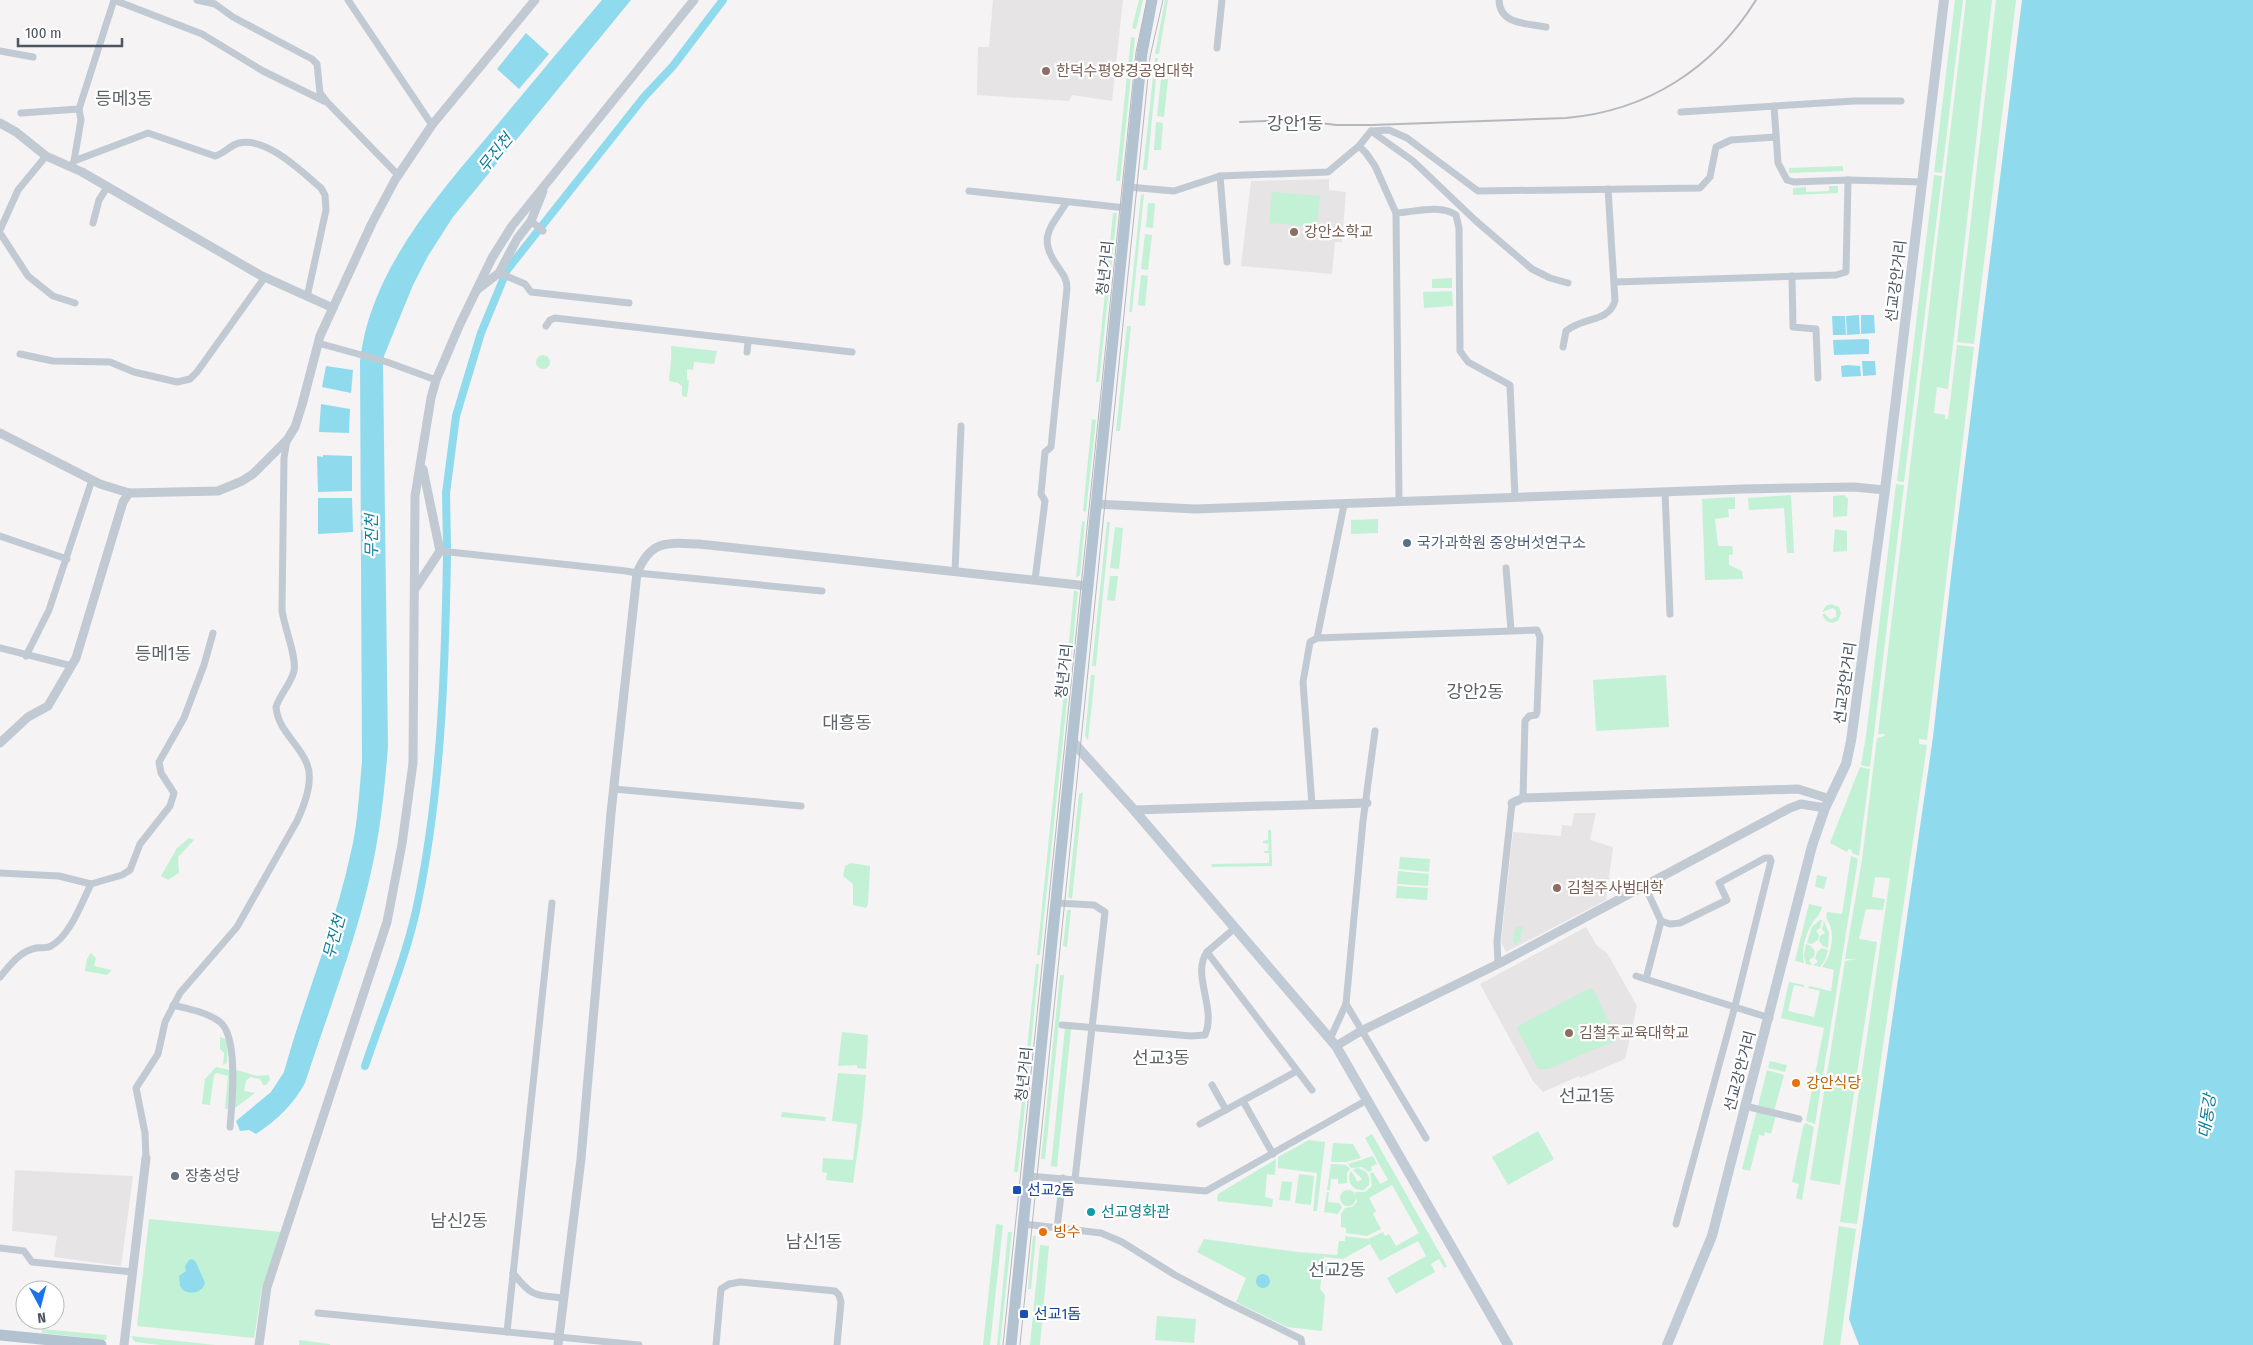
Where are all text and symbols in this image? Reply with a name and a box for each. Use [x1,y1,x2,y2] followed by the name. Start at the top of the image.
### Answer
[18,15,121,47] scale bar
[25,24,62,42] text: 100 m
[1056,62,1194,80] place label: 한덕수평양경공업대학
[1040,65,1052,77] marker: 한덕수평양경공업대학
[95,88,153,110] district label: 등메3동
[1267,113,1323,135] district label: 강안1동
[474,128,518,176] water label: 무진천
[1304,223,1373,241] place label: 강안소학교
[1288,226,1300,238] marker: 강안소학교
[1882,239,1910,323] street label: 선교강안거리
[1093,240,1117,296] street label: 청년거리
[362,512,381,558] water label: 무진천
[1417,534,1586,552] place label: 국가과학원 중앙버섯연구소
[1401,537,1413,549] marker: 국가과학원 중앙버섯연구소
[1830,641,1860,725] street label: 선교강안거리
[135,643,191,665] district label: 등메1동
[1052,643,1076,699] street label: 청년거리
[1446,681,1504,703] district label: 강안2동
[822,712,872,734] district label: 대흥동
[1567,879,1664,897] place label: 김철주사범대학
[1551,882,1563,894] marker: 김철주사범대학
[319,911,349,961] water label: 무진천
[1579,1024,1689,1042] place label: 김철주교육대학교
[1563,1027,1575,1039] marker: 김철주교육대학교
[1721,1029,1759,1113] street label: 선교강안거리
[1012,1046,1036,1102] street label: 청년거리
[1132,1047,1190,1069] district label: 선교3동
[1806,1074,1861,1092] place label: 강안식당
[1790,1077,1802,1089] marker: 강안식당
[1559,1085,1615,1107] district label: 선교1동
[2195,1091,2220,1139] water label: 대동강
[185,1167,240,1185] place label: 장충성당
[169,1170,181,1182] marker: 장충성당
[1027,1181,1075,1199] place label: 선교2돔
[1011,1184,1023,1196] marker: 선교2돔
[1101,1203,1170,1221] place label: 선교영화관
[1085,1206,1097,1218] marker: 선교영화관
[430,1210,488,1232] district label: 남신2동
[1053,1223,1081,1241] place label: 빙수
[1037,1226,1049,1238] marker: 빙수
[786,1231,842,1253] district label: 남신1동
[1308,1259,1366,1281] district label: 선교2동
[15,1280,65,1330] north arrow
[1034,1305,1081,1323] place label: 선교1돔
[36,1308,47,1326] text: N
[1018,1308,1030,1320] marker: 선교1돔

